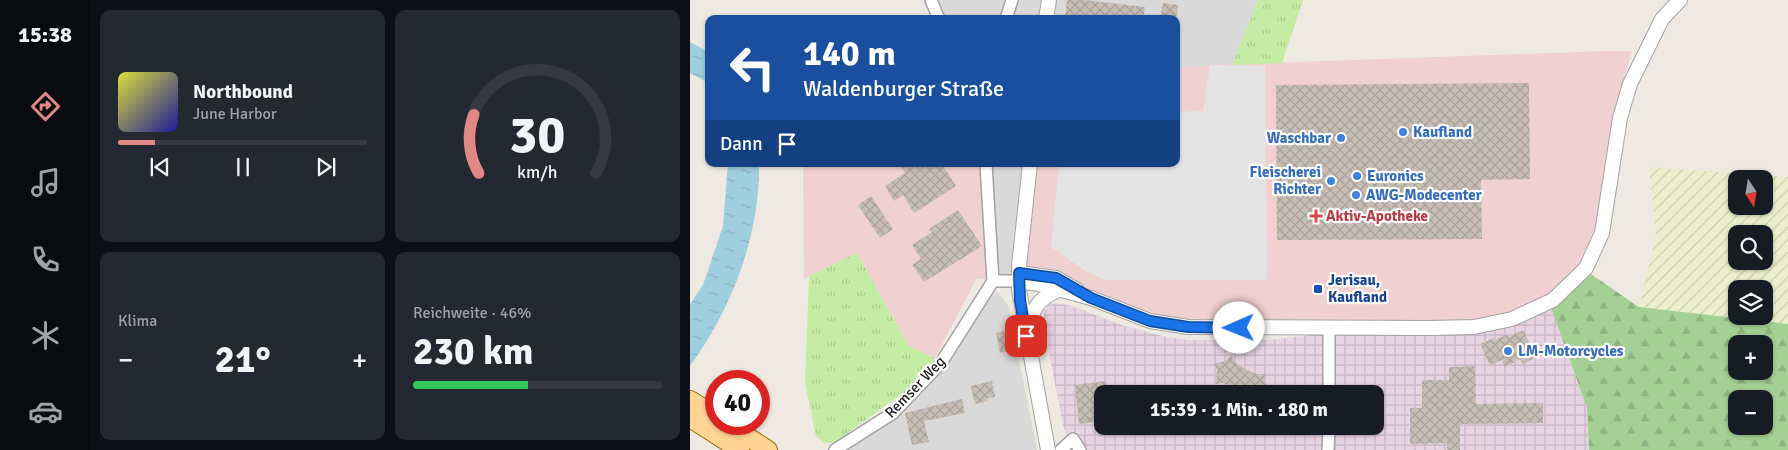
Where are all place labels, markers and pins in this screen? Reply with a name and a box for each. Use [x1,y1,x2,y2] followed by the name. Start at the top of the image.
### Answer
[1413,123,1472,141] place label: Kaufland
[1397,126,1409,138] marker: Kaufland
[1267,129,1331,147] place label: Waschbar
[1335,132,1347,144] marker: Waschbar
[1250,163,1321,198] place label: Fleischerei Richter
[1367,167,1424,185] place label: Euronics
[1351,170,1363,182] marker: Euronics
[1325,175,1337,187] marker: Fleischerei Richter
[1366,186,1482,204] place label: AWG-Modecenter
[1350,189,1362,201] marker: AWG-Modecenter
[1326,207,1428,225] place label: Aktiv-Apotheke
[1310,210,1322,222] marker: Aktiv-Apotheke
[1328,271,1387,306] place label: Jerisau, Kaufland
[1312,283,1324,295] marker: Jerisau, Kaufland
[1005,315,1047,357] pin
[1518,342,1624,360] place label: LM-Motorcycles
[1502,345,1514,357] marker: LM-Motorcycles

